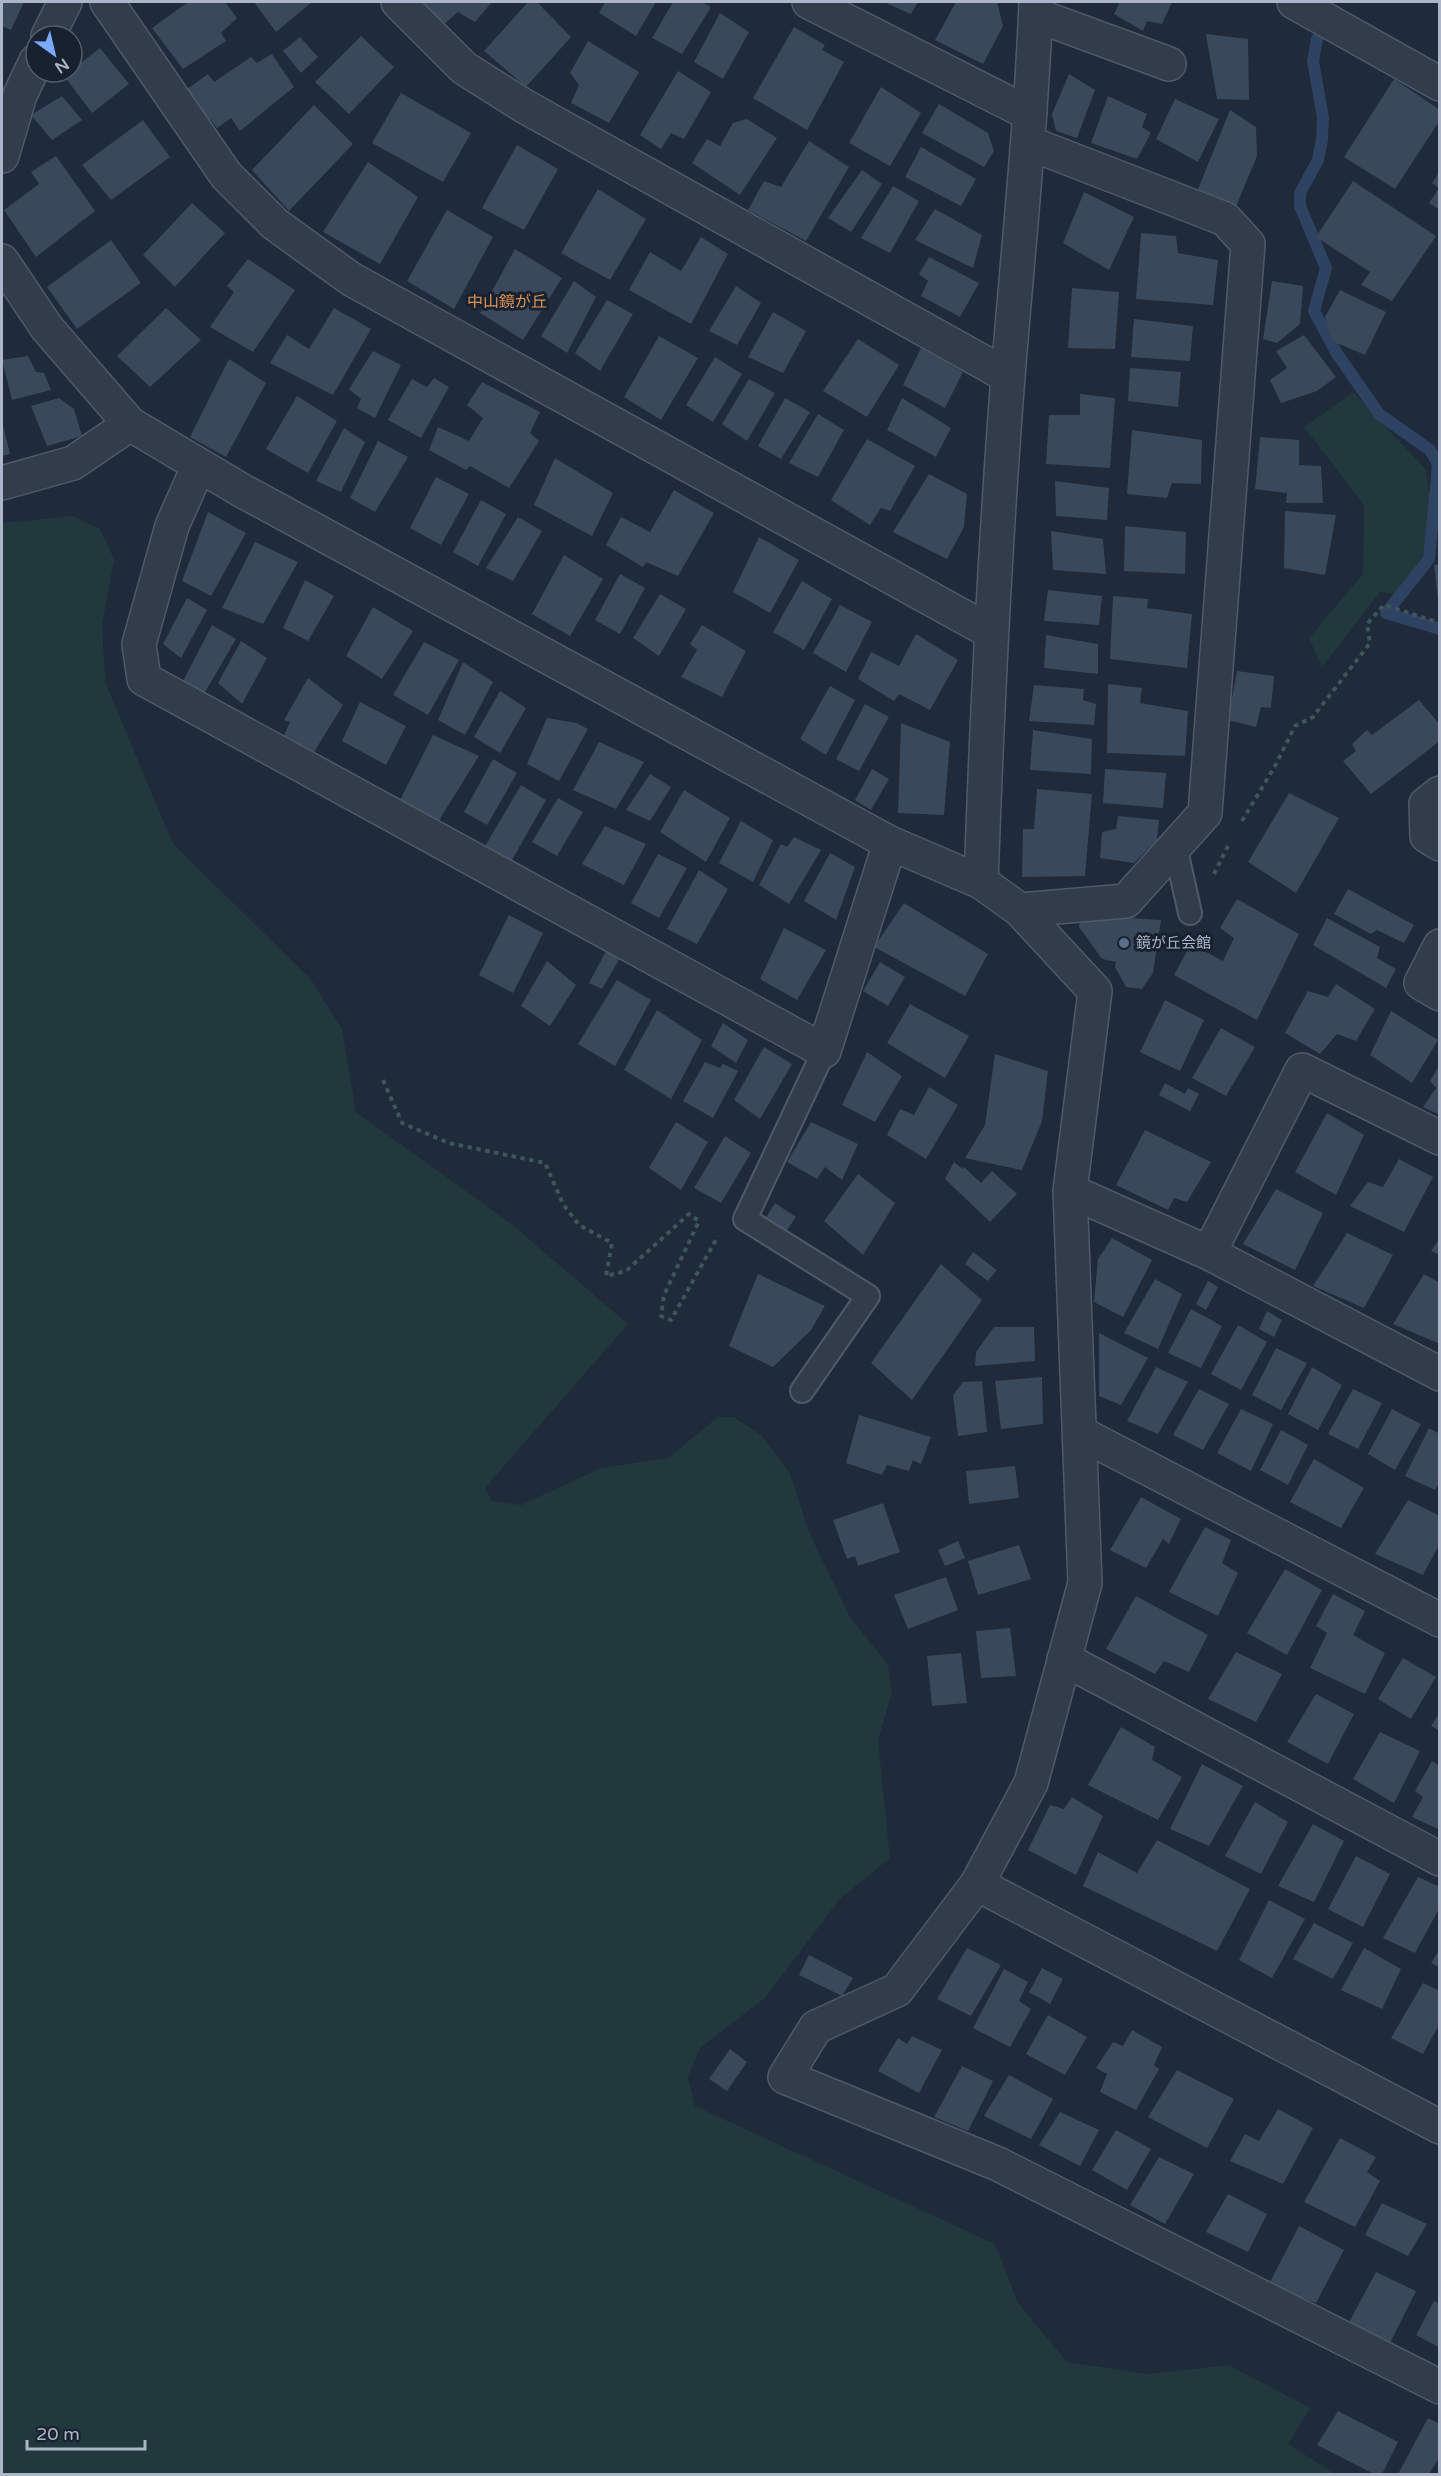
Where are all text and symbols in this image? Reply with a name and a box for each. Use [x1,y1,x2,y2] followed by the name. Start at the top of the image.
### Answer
[24,24,84,84] north arrow
[51,54,73,77] text: N
[467,292,547,312] district label: 中山鏡が丘
[1136,934,1211,952] place label: 鏡が丘会館
[1117,936,1131,950] marker: 鏡が丘会館
[27,2413,146,2451] scale bar
[36,2423,80,2445] text: 20 m

